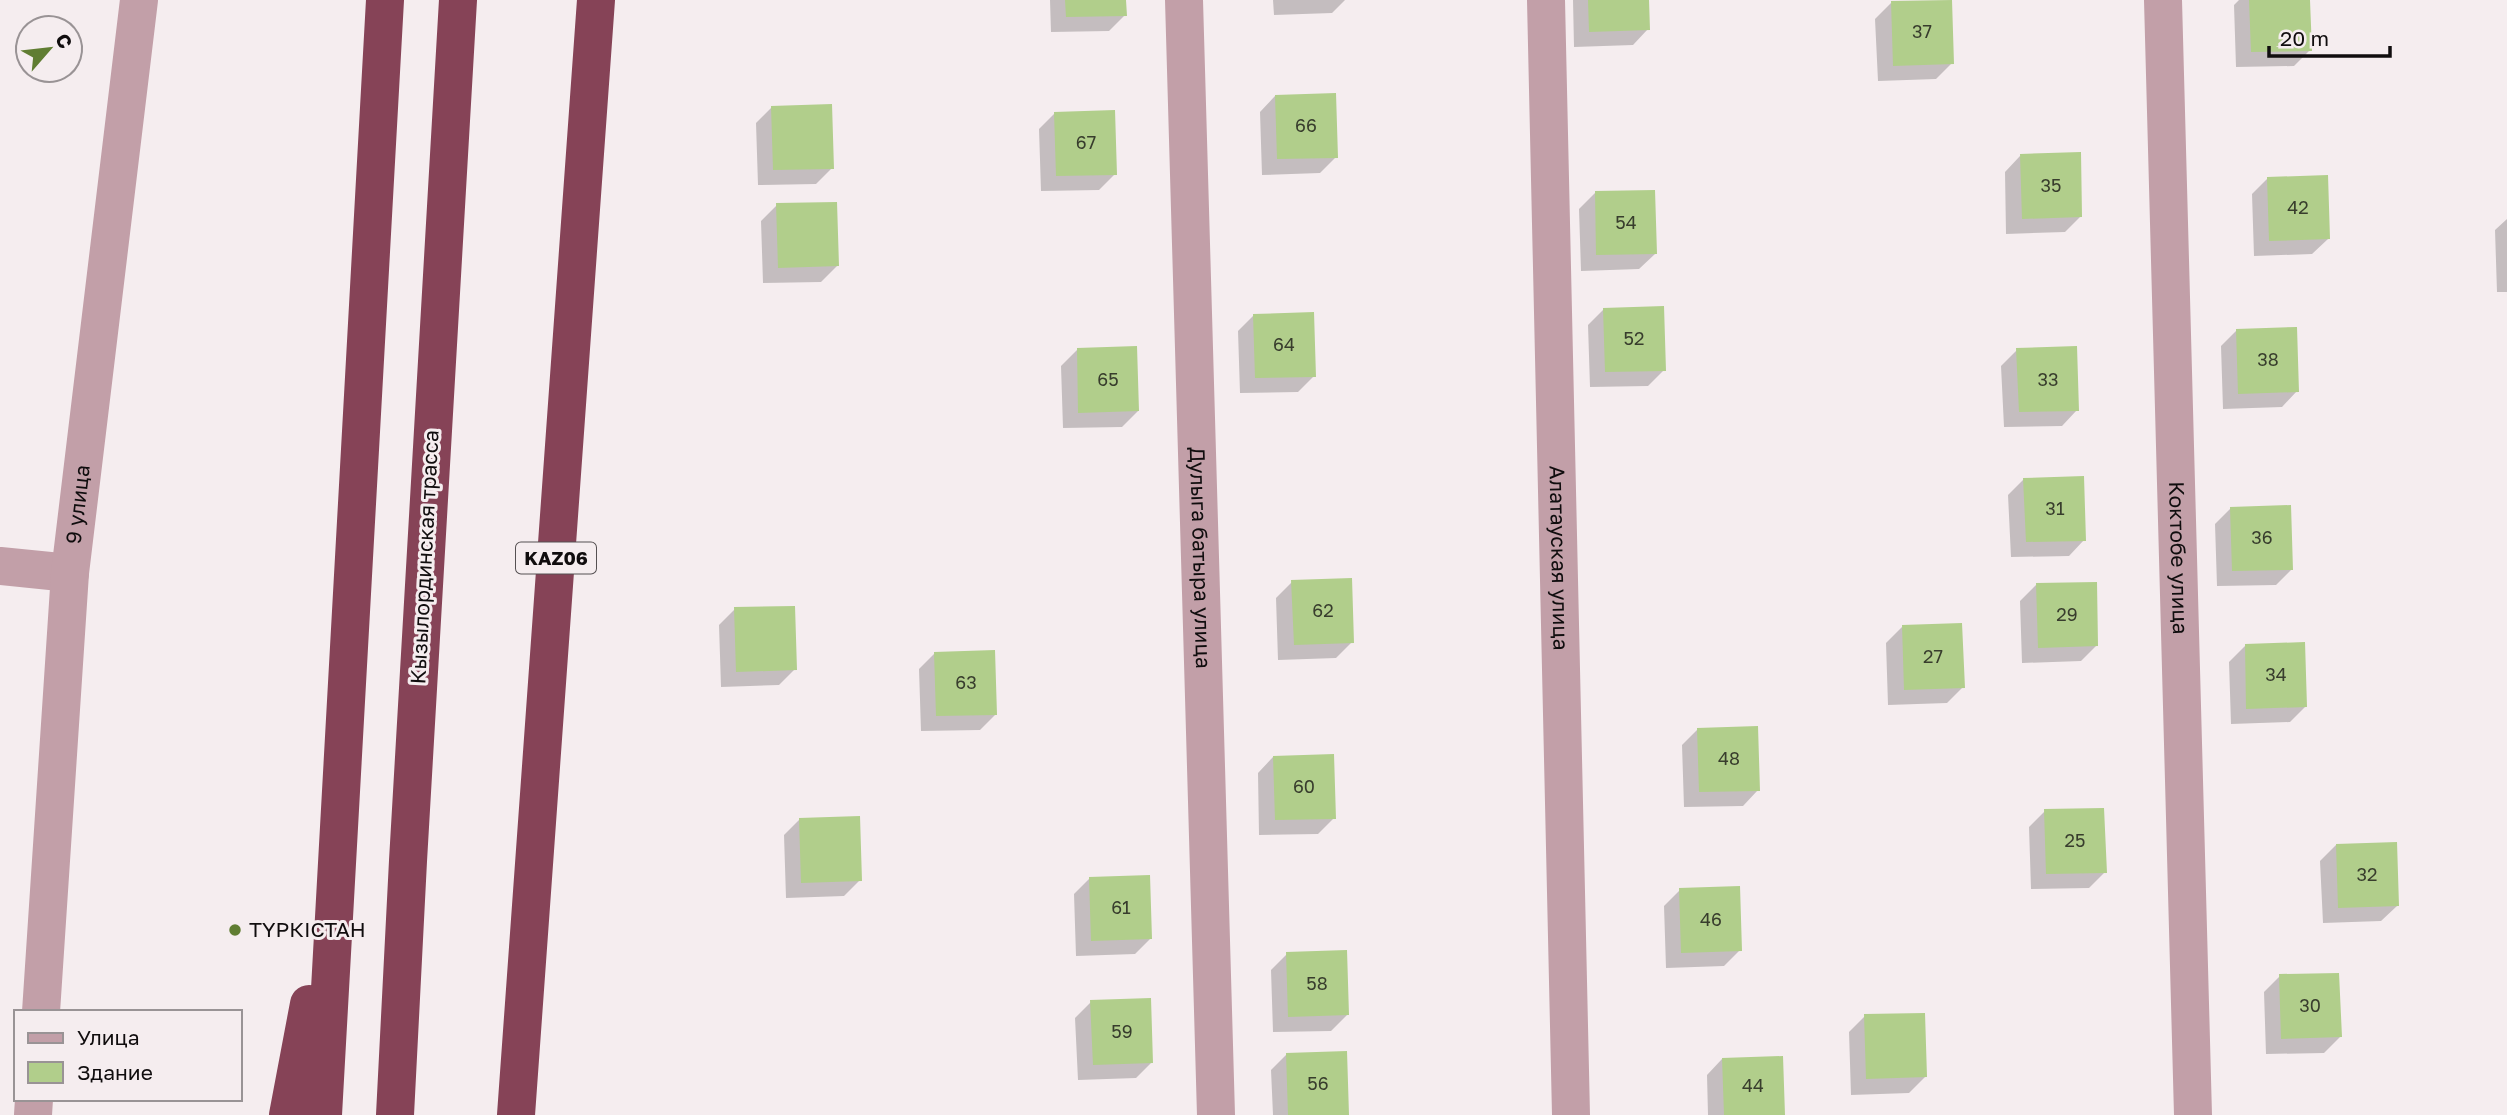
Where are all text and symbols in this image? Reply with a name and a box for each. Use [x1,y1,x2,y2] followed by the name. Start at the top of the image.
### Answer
[14,14,84,84] north arrow
[2269,14,2390,58] scale bar
[1912,20,1932,42] house number: 37
[2280,25,2329,51] text: 20 m
[51,29,78,52] text: С
[1295,114,1317,136] house number: 66
[1076,131,1096,153] house number: 67
[2041,174,2061,196] house number: 35
[2287,196,2309,218] house number: 42
[1615,211,1637,233] house number: 54
[1624,327,1644,349] house number: 52
[1273,333,1295,355] house number: 64
[2257,348,2279,370] house number: 38
[1097,368,1119,390] house number: 65
[2037,368,2059,390] house number: 33
[404,429,444,685] street label: Кызылординская трасса
[1185,447,1217,669] street label: Дулыга батыра улица
[60,463,95,545] street label: 9 улица
[1544,465,1575,651] street label: Алатауская улица
[2164,481,2194,635] street label: Коктобе улица
[2045,497,2065,519] house number: 31
[2251,526,2273,548] house number: 36
[516,542,596,573] road number: KАZ06
[1312,599,1334,621] house number: 62
[2056,603,2078,625] house number: 29
[1923,645,1943,667] house number: 27
[2265,663,2287,685] house number: 34
[955,671,977,693] house number: 63
[1718,747,1740,769] house number: 48
[1293,775,1315,797] house number: 60
[2065,829,2085,851] house number: 25
[2357,863,2377,885] house number: 32
[1111,896,1131,918] house number: 61
[1700,908,1722,930] house number: 46
[249,916,366,942] place label: ТҮРКIСТАН
[227,922,243,938] marker: ТҮРКIСТАН
[1306,972,1328,994] house number: 58
[2299,994,2321,1016] house number: 30
[14,1010,242,1101] legend
[1111,1020,1133,1042] house number: 59
[77,1024,140,1050] text: Улица
[77,1059,153,1085] text: Здание
[1307,1072,1329,1094] house number: 56
[1742,1074,1764,1096] house number: 44

